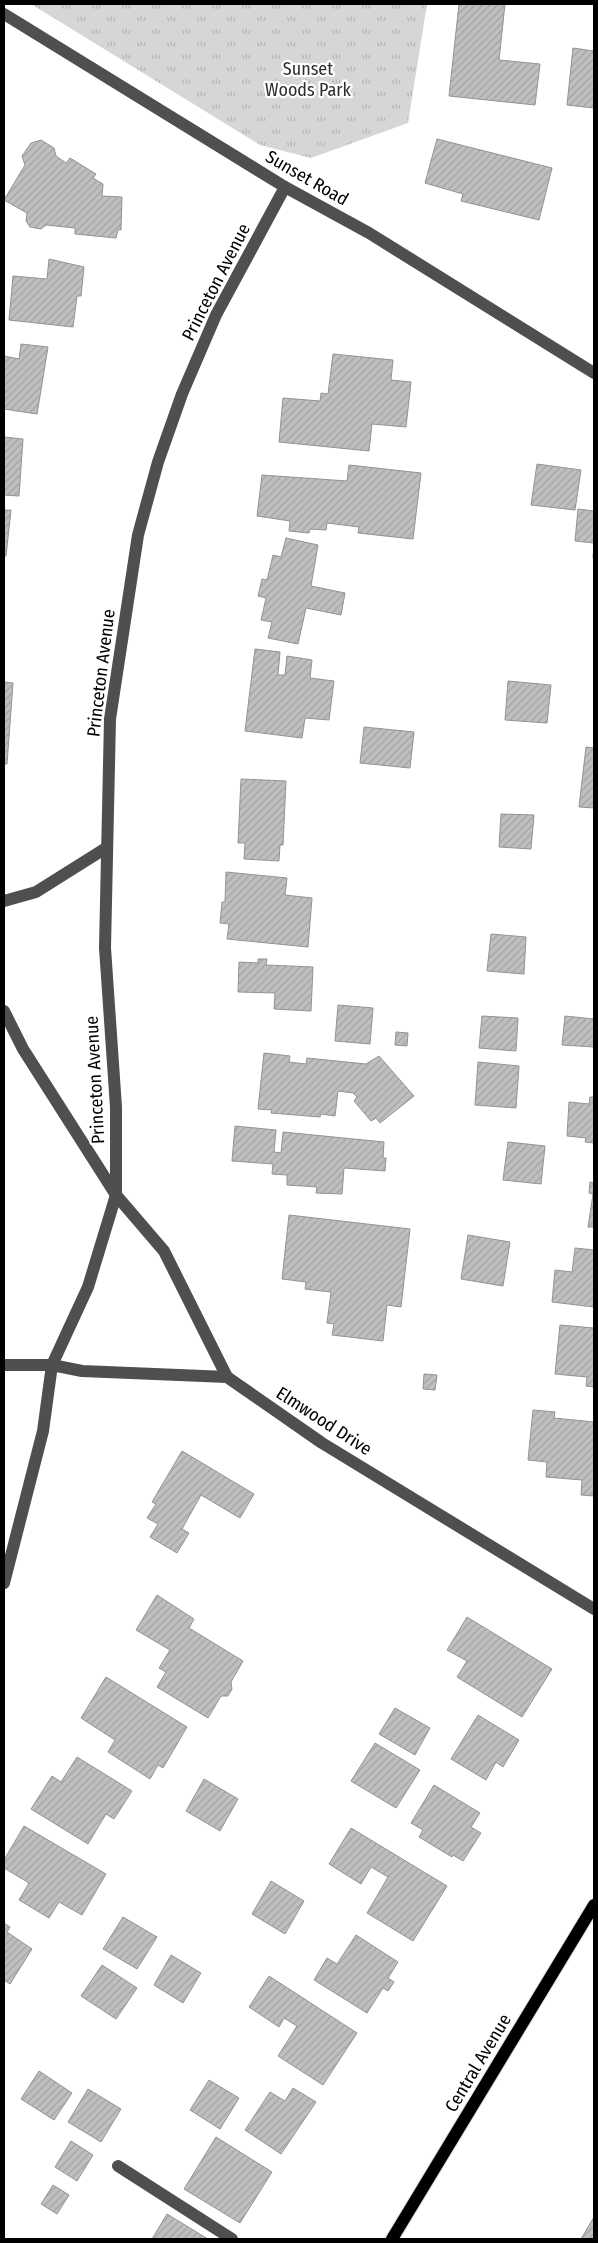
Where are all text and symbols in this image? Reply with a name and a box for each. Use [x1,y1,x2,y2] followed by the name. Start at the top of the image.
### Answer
[265,58,351,101] park label: Sunset Woods Park
[262,146,352,210] street label: Sunset Road
[177,220,255,344] street label: Princeton Avenue
[82,608,120,738] street label: Princeton Avenue
[81,1015,109,1145] street label: Princeton Avenue
[272,1382,376,1460] street label: Elmwood Drive
[440,2010,516,2116] street label: Central Avenue

